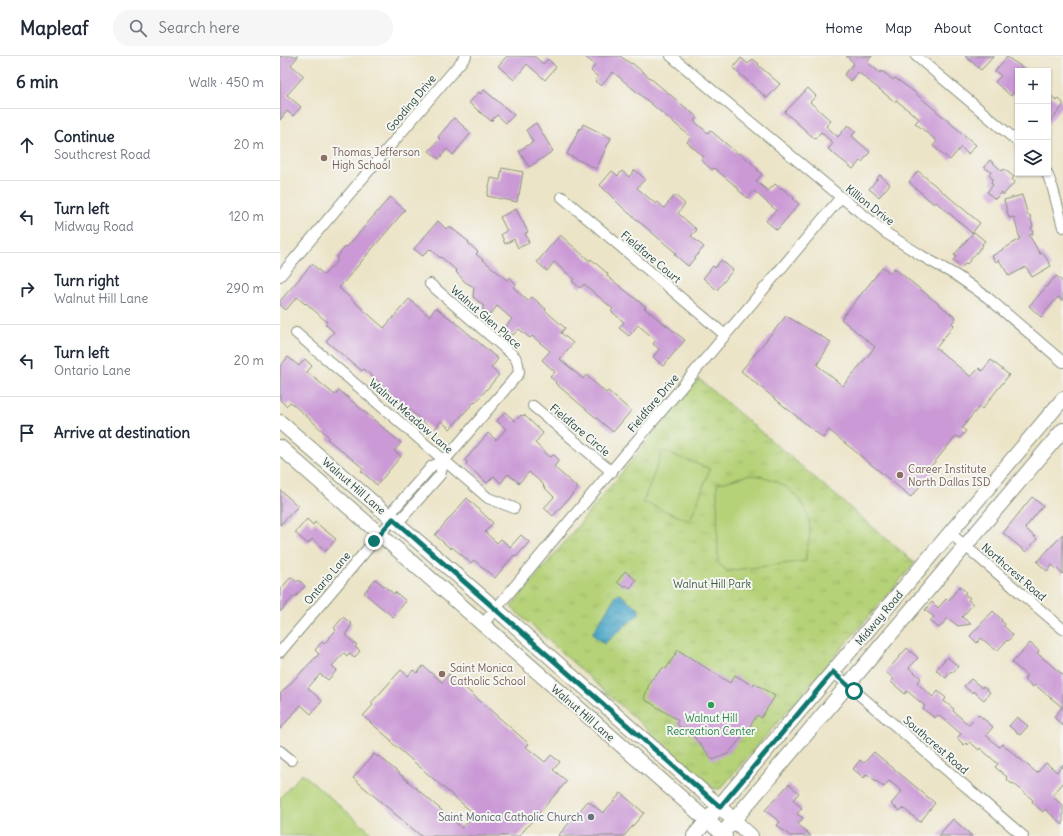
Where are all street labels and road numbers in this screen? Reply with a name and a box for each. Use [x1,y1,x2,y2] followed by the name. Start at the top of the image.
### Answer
[383,71,439,134] street label: Gooding Drive
[843,182,897,228] street label: Killion Drive
[618,228,684,286] street label: Fieldfare Court
[448,282,524,352] street label: Walnut Glen Place
[624,371,682,435] street label: Fieldfare Drive
[366,376,456,456] street label: Walnut Meadow Lane
[547,401,613,459] street label: Fieldfare Circle
[319,455,389,518] street label: Walnut Hill Lane
[979,540,1050,604] street label: Northcrest Road
[301,549,353,607] street label: Ontario Lane
[852,587,906,648] street label: Midway Road
[548,682,618,745] street label: Walnut Hill Lane
[901,713,972,777] street label: Southcrest Road

